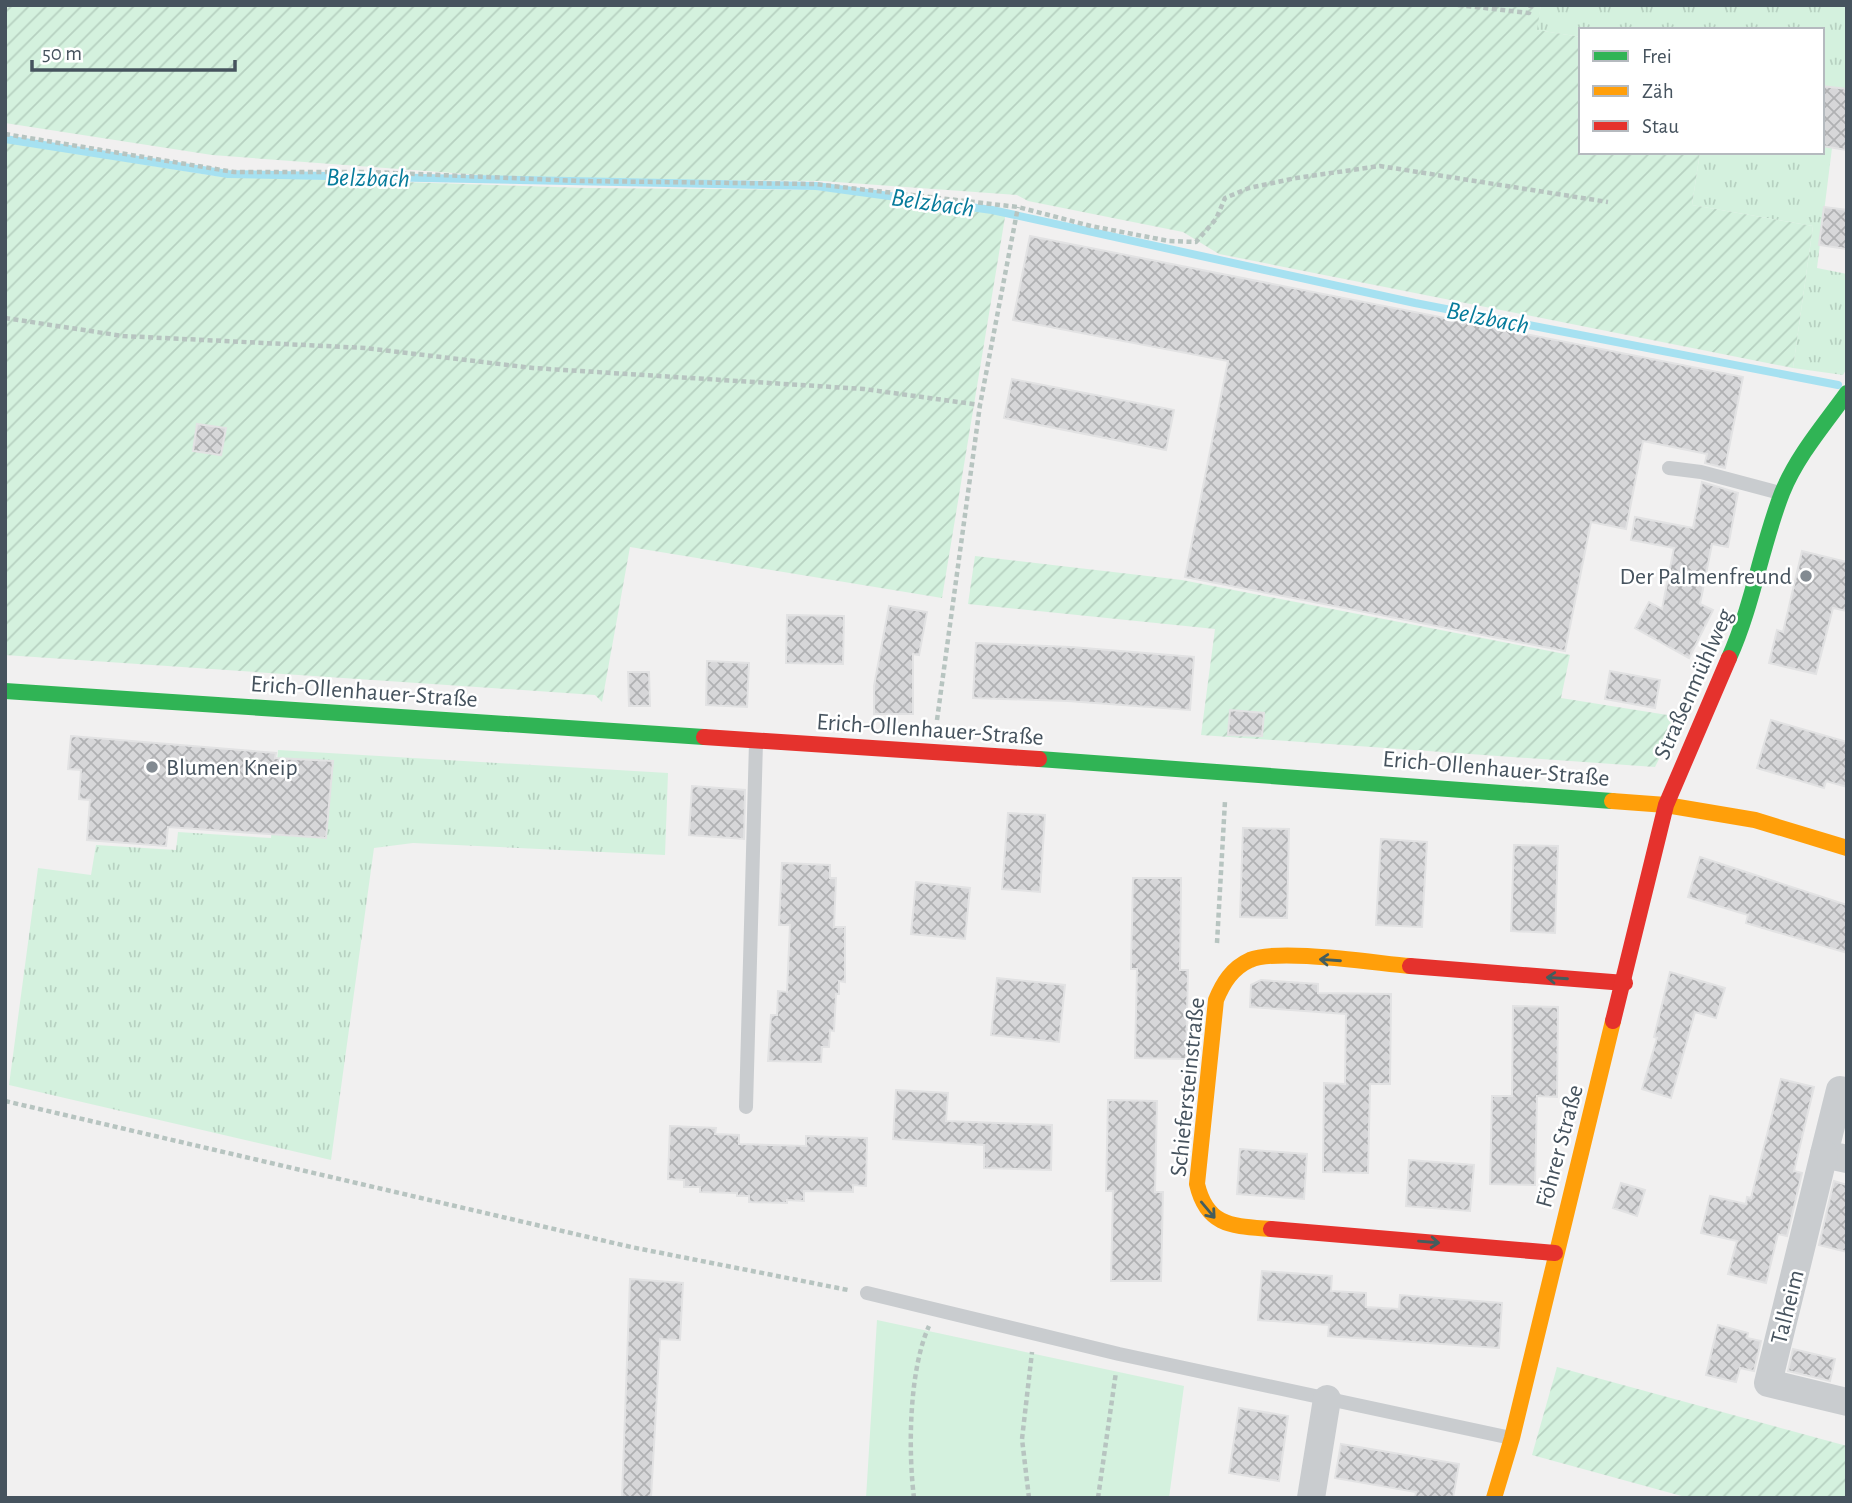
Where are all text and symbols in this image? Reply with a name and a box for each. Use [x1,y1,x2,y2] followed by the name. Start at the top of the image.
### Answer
[32,28,234,72] scale bar
[1579,28,1824,154] legend
[42,43,82,64] text: 50 m
[1642,46,1672,67] text: Frei
[1642,81,1674,102] text: Zäh
[1642,116,1679,137] text: Stau
[326,164,410,192] water label: Belzbach
[890,184,976,222] water label: Belzbach
[1444,297,1531,339] water label: Belzbach
[1620,565,1792,589] place label: Der Palmenfreund
[1798,568,1814,584] marker: Der Palmenfreund
[1650,605,1738,763] street label: Straßenmühlweg
[250,672,478,712] street label: Erich-Ollenhauer-Straße
[816,710,1044,750] street label: Erich-Ollenhauer-Straße
[1381,747,1610,791] street label: Erich-Ollenhauer-Straße
[166,756,298,780] place label: Blumen Kneip
[144,759,160,775] marker: Blumen Kneip
[1319,953,1342,966] one-way arrow
[1546,971,1569,984] one-way arrow
[1167,996,1209,1178] street label: Schiefersteinstraße
[1532,1082,1588,1210] street label: Föhrer Straße
[1200,1201,1216,1219] one-way arrow
[1417,1236,1440,1249] one-way arrow
[1767,1268,1809,1347] street label: Talheim

